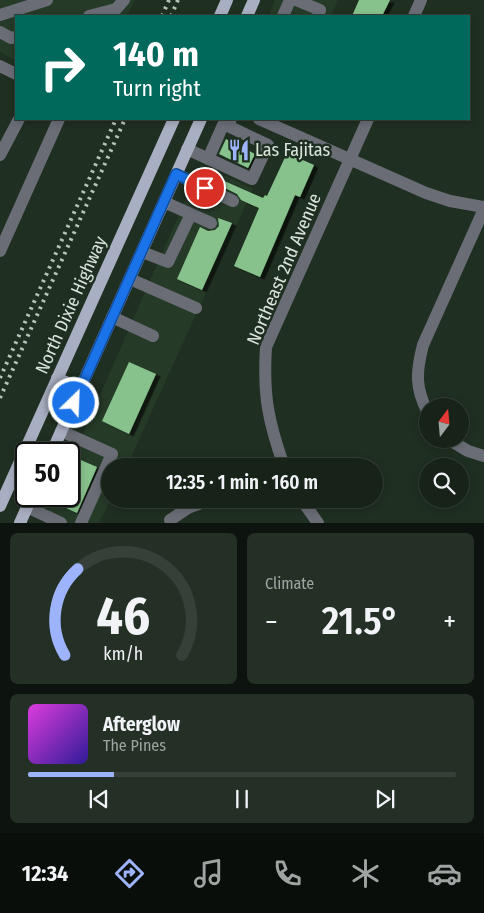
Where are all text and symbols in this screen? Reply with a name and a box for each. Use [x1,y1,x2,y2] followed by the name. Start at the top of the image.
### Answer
[113,33,199,75] text: 140 m
[30,35,95,100] icon: right
[113,75,201,102] text: Turn right
[226,137,252,163] restaurant icon: Las Fajitas
[255,139,330,161] place label: Las Fajitas
[184,167,226,209] pin
[191,174,219,202] icon: arrive
[242,190,326,348] street label: Northeast 2nd Avenue
[31,233,111,377] street label: North Dixie Highway
[47,376,99,428] position arrow
[419,398,469,448] north arrow
[419,398,469,508] map controls
[15,442,80,507] speed limit sign: 50
[419,458,469,508] button: search
[166,471,318,494] text: 12:35 · 1 min · 160 m
[265,574,314,593] text: Climate
[97,585,150,648] text: 46
[322,598,399,644] text: 21.5°
[265,605,278,638] text: −
[443,605,456,638] text: +
[104,643,143,665] text: km/h
[103,713,180,736] text: Afterglow
[103,736,166,755] text: The Pines
[85,785,113,813] icon: previous
[228,785,256,813] icon: pause
[371,785,399,813] icon: next
[112,856,147,891] icon: directions
[191,856,226,891] icon: music
[270,856,305,891] icon: phone
[348,856,383,891] icon: climate
[427,856,462,891] icon: car
[22,860,68,887] text: 12:34

